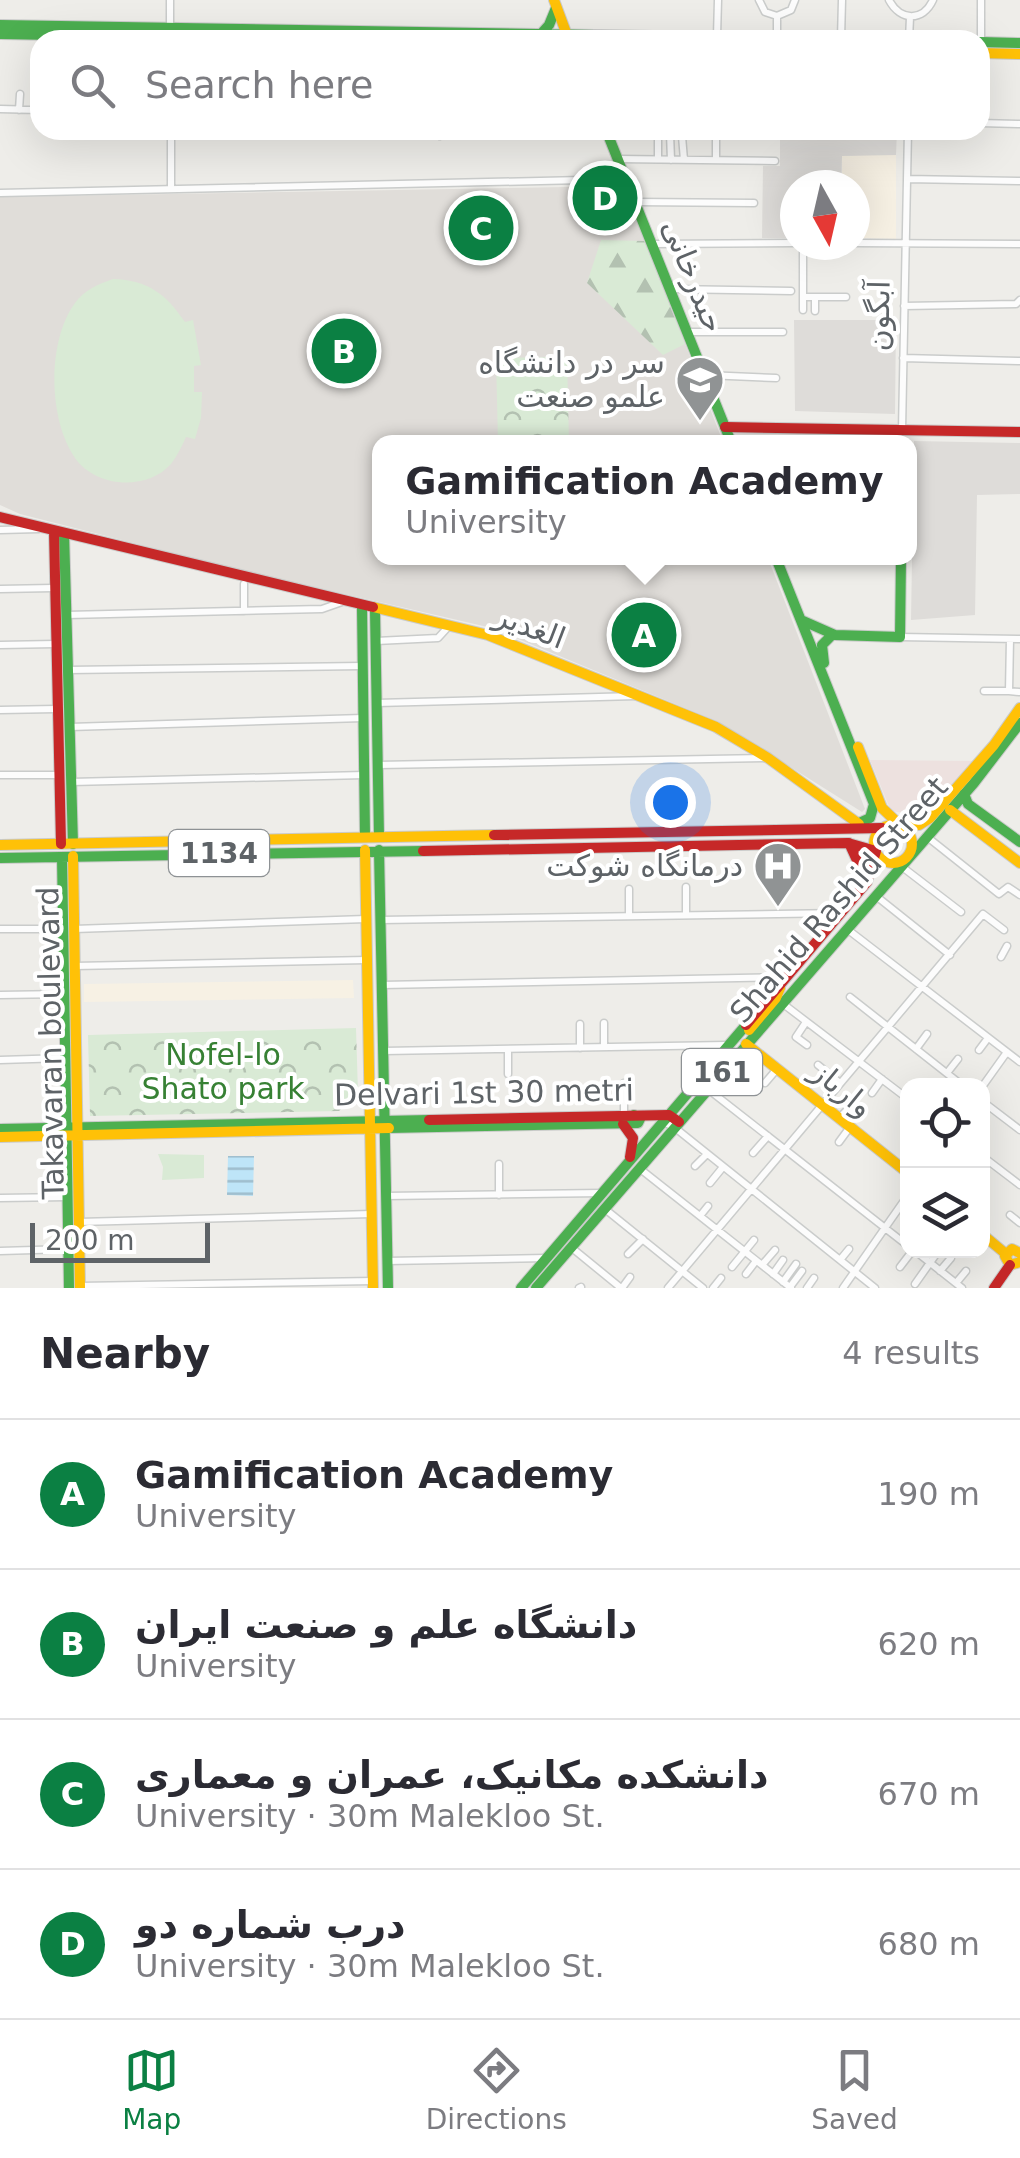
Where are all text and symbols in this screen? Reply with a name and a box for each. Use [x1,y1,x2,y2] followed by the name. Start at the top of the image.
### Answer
[30,30,990,140] search box
[65,58,120,113] icon: search
[145,63,373,107] text: Search here
[572,160,638,236] pin: D
[780,170,870,260] north arrow
[448,190,514,266] pin: C
[655,214,732,337] street label: حیدرخانی
[860,279,897,352] street label: آبگون
[312,314,376,388] pin: B
[478,345,665,414] place label: سر در دانشگاه علمو صنعت
[674,354,726,422] school or university icon: سر در دانشگاه علمو صنعت
[372,435,917,565] popup
[405,459,884,503] text: Gamification Academy
[405,503,567,541] text: University
[488,596,570,656] street label: الغدیر
[612,598,676,672] pin: A
[723,770,955,1030] street label: Shahid Rashid Street
[645,777,696,828] your location
[169,830,269,876] road number: 1134
[752,840,804,908] hospital icon: درمانگاه شوکت
[546,848,743,883] place label: درمانگاه شوکت
[30,886,71,1201] street label: Takavaran boulevard
[141,1037,305,1106] park label: Nofel-lo Shato park
[682,1049,762,1095] road number: 161
[802,1052,880,1125] street label: وارباز
[334,1072,634,1113] street label: Delvari 1st 30 metri
[900,1078,990,1258] map controls
[900,1078,990,1168] button: locate
[900,1168,990,1258] button: layers
[30,1218,210,1262] scale bar
[45,1224,135,1257] text: 200 m
[40,1329,210,1378] text: Nearby
[842,1334,980,1372] text: 4 results
[135,1453,613,1497] text: Gamification Academy
[60,1475,85,1513] text: A
[878,1475,980,1513] text: 190 m
[135,1497,296,1535] text: University
[135,1603,637,1647] text: دانشگاه علم و صنعت ایران
[60,1625,85,1663] text: B
[878,1625,980,1663] text: 620 m
[135,1647,296,1685] text: University
[135,1753,768,1797] text: دانشکده مکانیک، عمران و معماری
[61,1775,84,1813] text: C
[878,1775,980,1813] text: 670 m
[135,1797,605,1835] text: University · 30m Malekloo St.
[135,1903,406,1947] text: درب شماره دو
[59,1925,86,1963] text: D
[878,1925,980,1963] text: 680 m
[135,1947,605,1985] text: University · 30m Malekloo St.
[122,2043,181,2136] tab: Map
[426,2043,567,2136] tab: Directions
[811,2043,898,2136] tab: Saved

